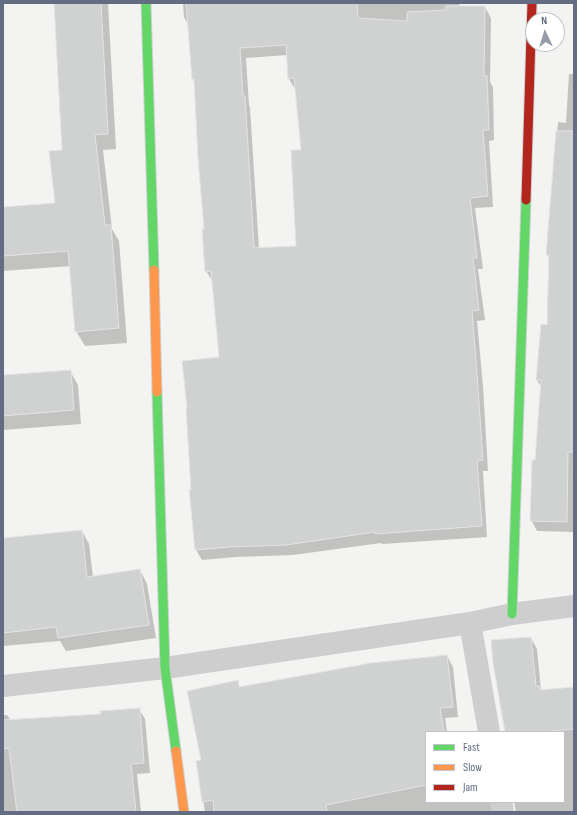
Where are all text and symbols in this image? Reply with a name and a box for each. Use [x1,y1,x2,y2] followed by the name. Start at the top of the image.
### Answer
[525,12,565,52] north arrow
[541,14,548,27] text: N
[425,731,565,803] legend
[463,740,480,755] text: Fast
[463,760,482,775] text: Slow
[463,780,478,795] text: Jam

